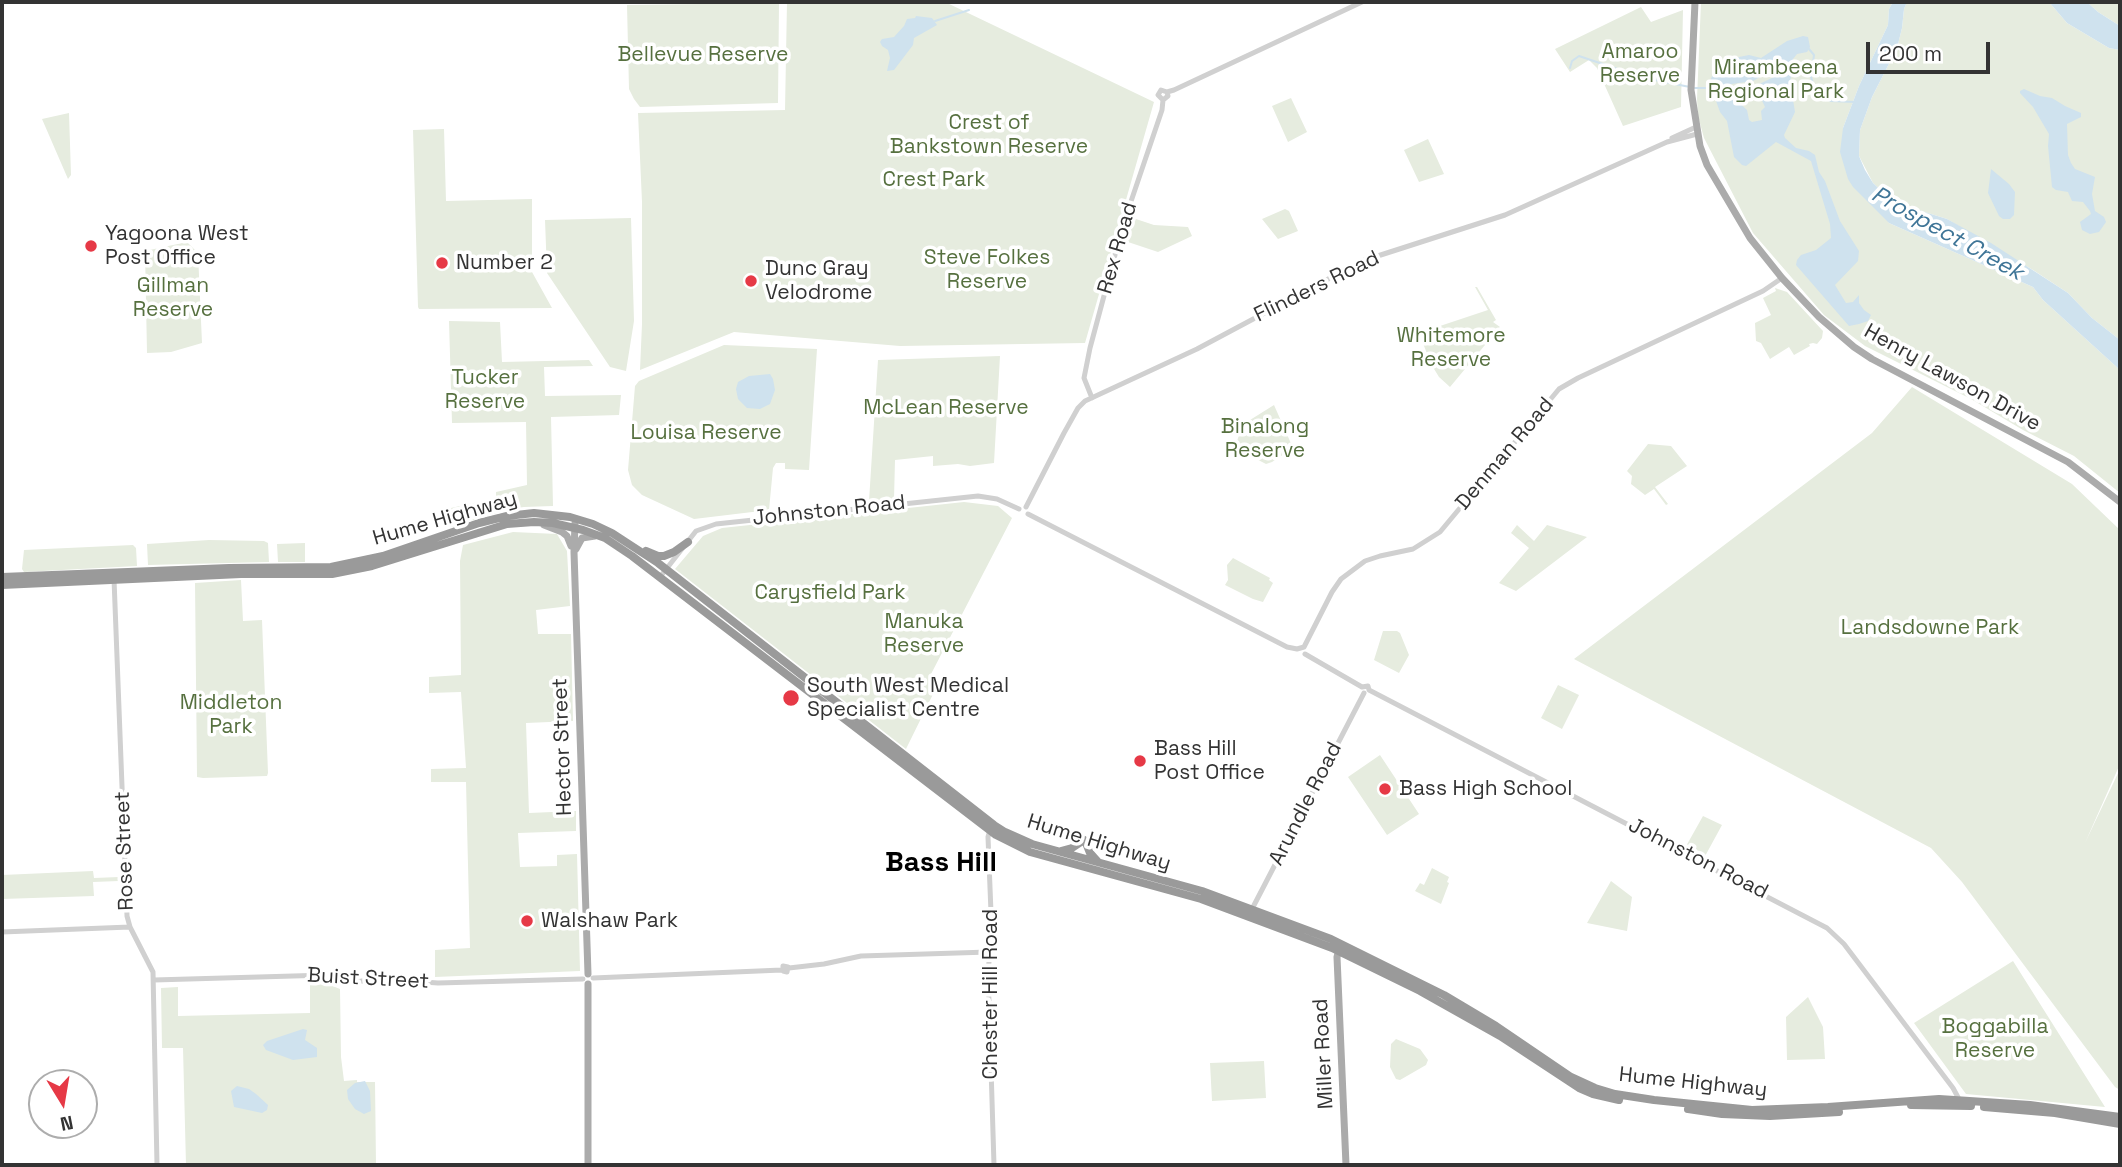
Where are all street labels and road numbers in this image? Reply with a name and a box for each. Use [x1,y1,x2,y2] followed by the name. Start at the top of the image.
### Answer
[1093,199,1143,297] street label: Rex Road
[1250,246,1384,328] street label: Flinders Road
[1859,319,2045,437] street label: Henry Lawson Drive
[1451,393,1559,515] street label: Denman Road
[370,486,520,552] street label: Hume Highway
[751,490,907,532] street label: Johnston Road
[548,678,578,816] street label: Hector Street
[1264,738,1348,870] street label: Arundle Road
[110,791,140,911] street label: Rose Street
[1024,809,1174,877] street label: Hume Highway
[1624,813,1772,905] street label: Johnston Road
[978,909,1004,1079] street label: Chester Hill Road
[306,963,430,995] street label: Buist Street
[1309,998,1339,1110] street label: Miller Road
[1618,1063,1768,1103] street label: Hume Highway

